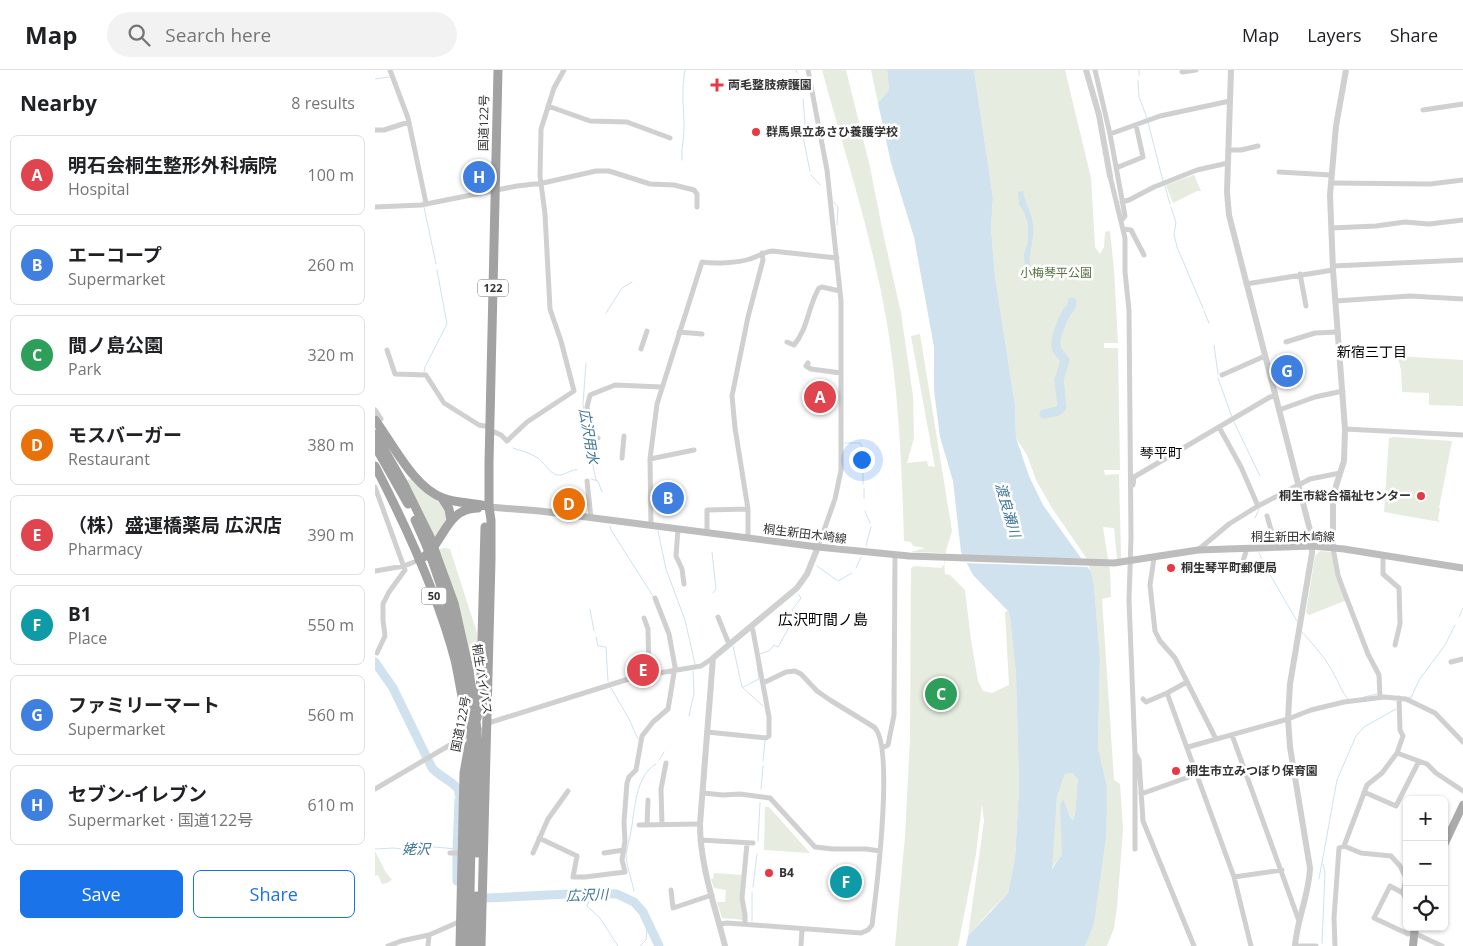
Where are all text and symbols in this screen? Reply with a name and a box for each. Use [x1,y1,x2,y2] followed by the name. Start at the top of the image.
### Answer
[107,12,457,57] search box
[25,18,77,51] text: Map
[125,21,153,49] icon: search
[165,22,271,48] text: Search here
[1242,23,1279,47] text: Map
[1307,23,1362,47] text: Layers
[1390,23,1438,47] text: Share
[728,76,812,93] place label: 両毛整肢療護園
[710,78,724,92] marker: 両毛整肢療護園
[20,89,97,117] text: Nearby
[291,92,355,114] text: 8 results
[475,95,492,151] street label: 国道122号
[766,123,898,140] place label: 群馬県立あさひ養護学校
[750,126,762,138] marker: 群馬県立あさひ養護学校
[68,152,277,178] text: 明石会桐生整形外科病院
[463,158,495,196] pin: H
[31,164,43,186] text: A
[308,164,354,186] text: 100 m
[68,178,130,200] text: Hospital
[68,242,162,268] text: エーコープ
[32,254,42,276] text: B
[308,254,354,276] text: 260 m
[1020,264,1092,281] park label: 小梅琴平公園
[68,268,165,290] text: Supermarket
[478,280,508,297] road number: 122
[68,332,163,358] text: 間ノ島公園
[1337,342,1407,361] district label: 新宿三丁目
[32,344,42,366] text: C
[308,344,354,366] text: 320 m
[1271,352,1303,390] pin: G
[68,358,101,380] text: Park
[804,378,836,416] pin: A
[575,407,604,467] water label: 広沢用水
[68,422,182,448] text: モスバーガー
[31,434,43,456] text: D
[308,434,354,456] text: 380 m
[1140,443,1182,462] district label: 琴平町
[849,447,875,473] your location
[68,448,150,470] text: Restaurant
[652,479,684,517] pin: B
[992,480,1026,541] water label: 渡良瀬川
[553,485,585,523] pin: D
[1279,487,1411,504] place label: 桐生市総合福祉センター
[1415,490,1427,502] marker: 桐生市総合福祉センター
[68,512,282,538] text: （株）盛運橋薬局 広沢店
[762,520,848,547] street label: 桐生新田木崎線
[33,524,41,546] text: E
[308,524,354,546] text: 390 m
[1251,528,1335,545] street label: 桐生新田木崎線
[68,538,142,560] text: Pharmacy
[1181,559,1277,576] place label: 桐生琴平町郵便局
[1165,562,1177,574] marker: 桐生琴平町郵便局
[421,588,447,604] road number: 50
[68,601,92,627] text: B1
[778,609,868,629] district label: 広沢町間ノ島
[33,614,41,636] text: F
[308,614,354,636] text: 550 m
[68,627,107,649] text: Place
[468,642,497,716] street label: 桐生バイパス
[627,651,659,689] pin: E
[925,675,957,713] pin: C
[68,692,220,718] text: ファミリーマート
[447,695,474,753] street label: 国道122号
[31,704,43,726] text: G
[308,704,354,726] text: 560 m
[68,718,165,740] text: Supermarket
[1186,762,1318,779] place label: 桐生市立みつぼり保育園
[1170,765,1182,777] marker: 桐生市立みつぼり保育園
[68,781,207,807] text: セブン-イレブン
[31,794,43,816] text: H
[308,794,354,816] text: 610 m
[1403,796,1448,931] map controls
[1403,796,1448,841] button: +
[68,809,253,831] text: Supermarket · 国道122号
[402,839,432,858] water label: 姥沢
[1403,841,1448,886] button: −
[830,863,862,901] pin: F
[779,864,794,881] place label: B4
[763,867,775,879] marker: B4
[20,870,183,918] button: Save
[193,870,355,918] button: Share
[566,884,610,905] water label: 広沢川
[1403,886,1448,931] button: locate

